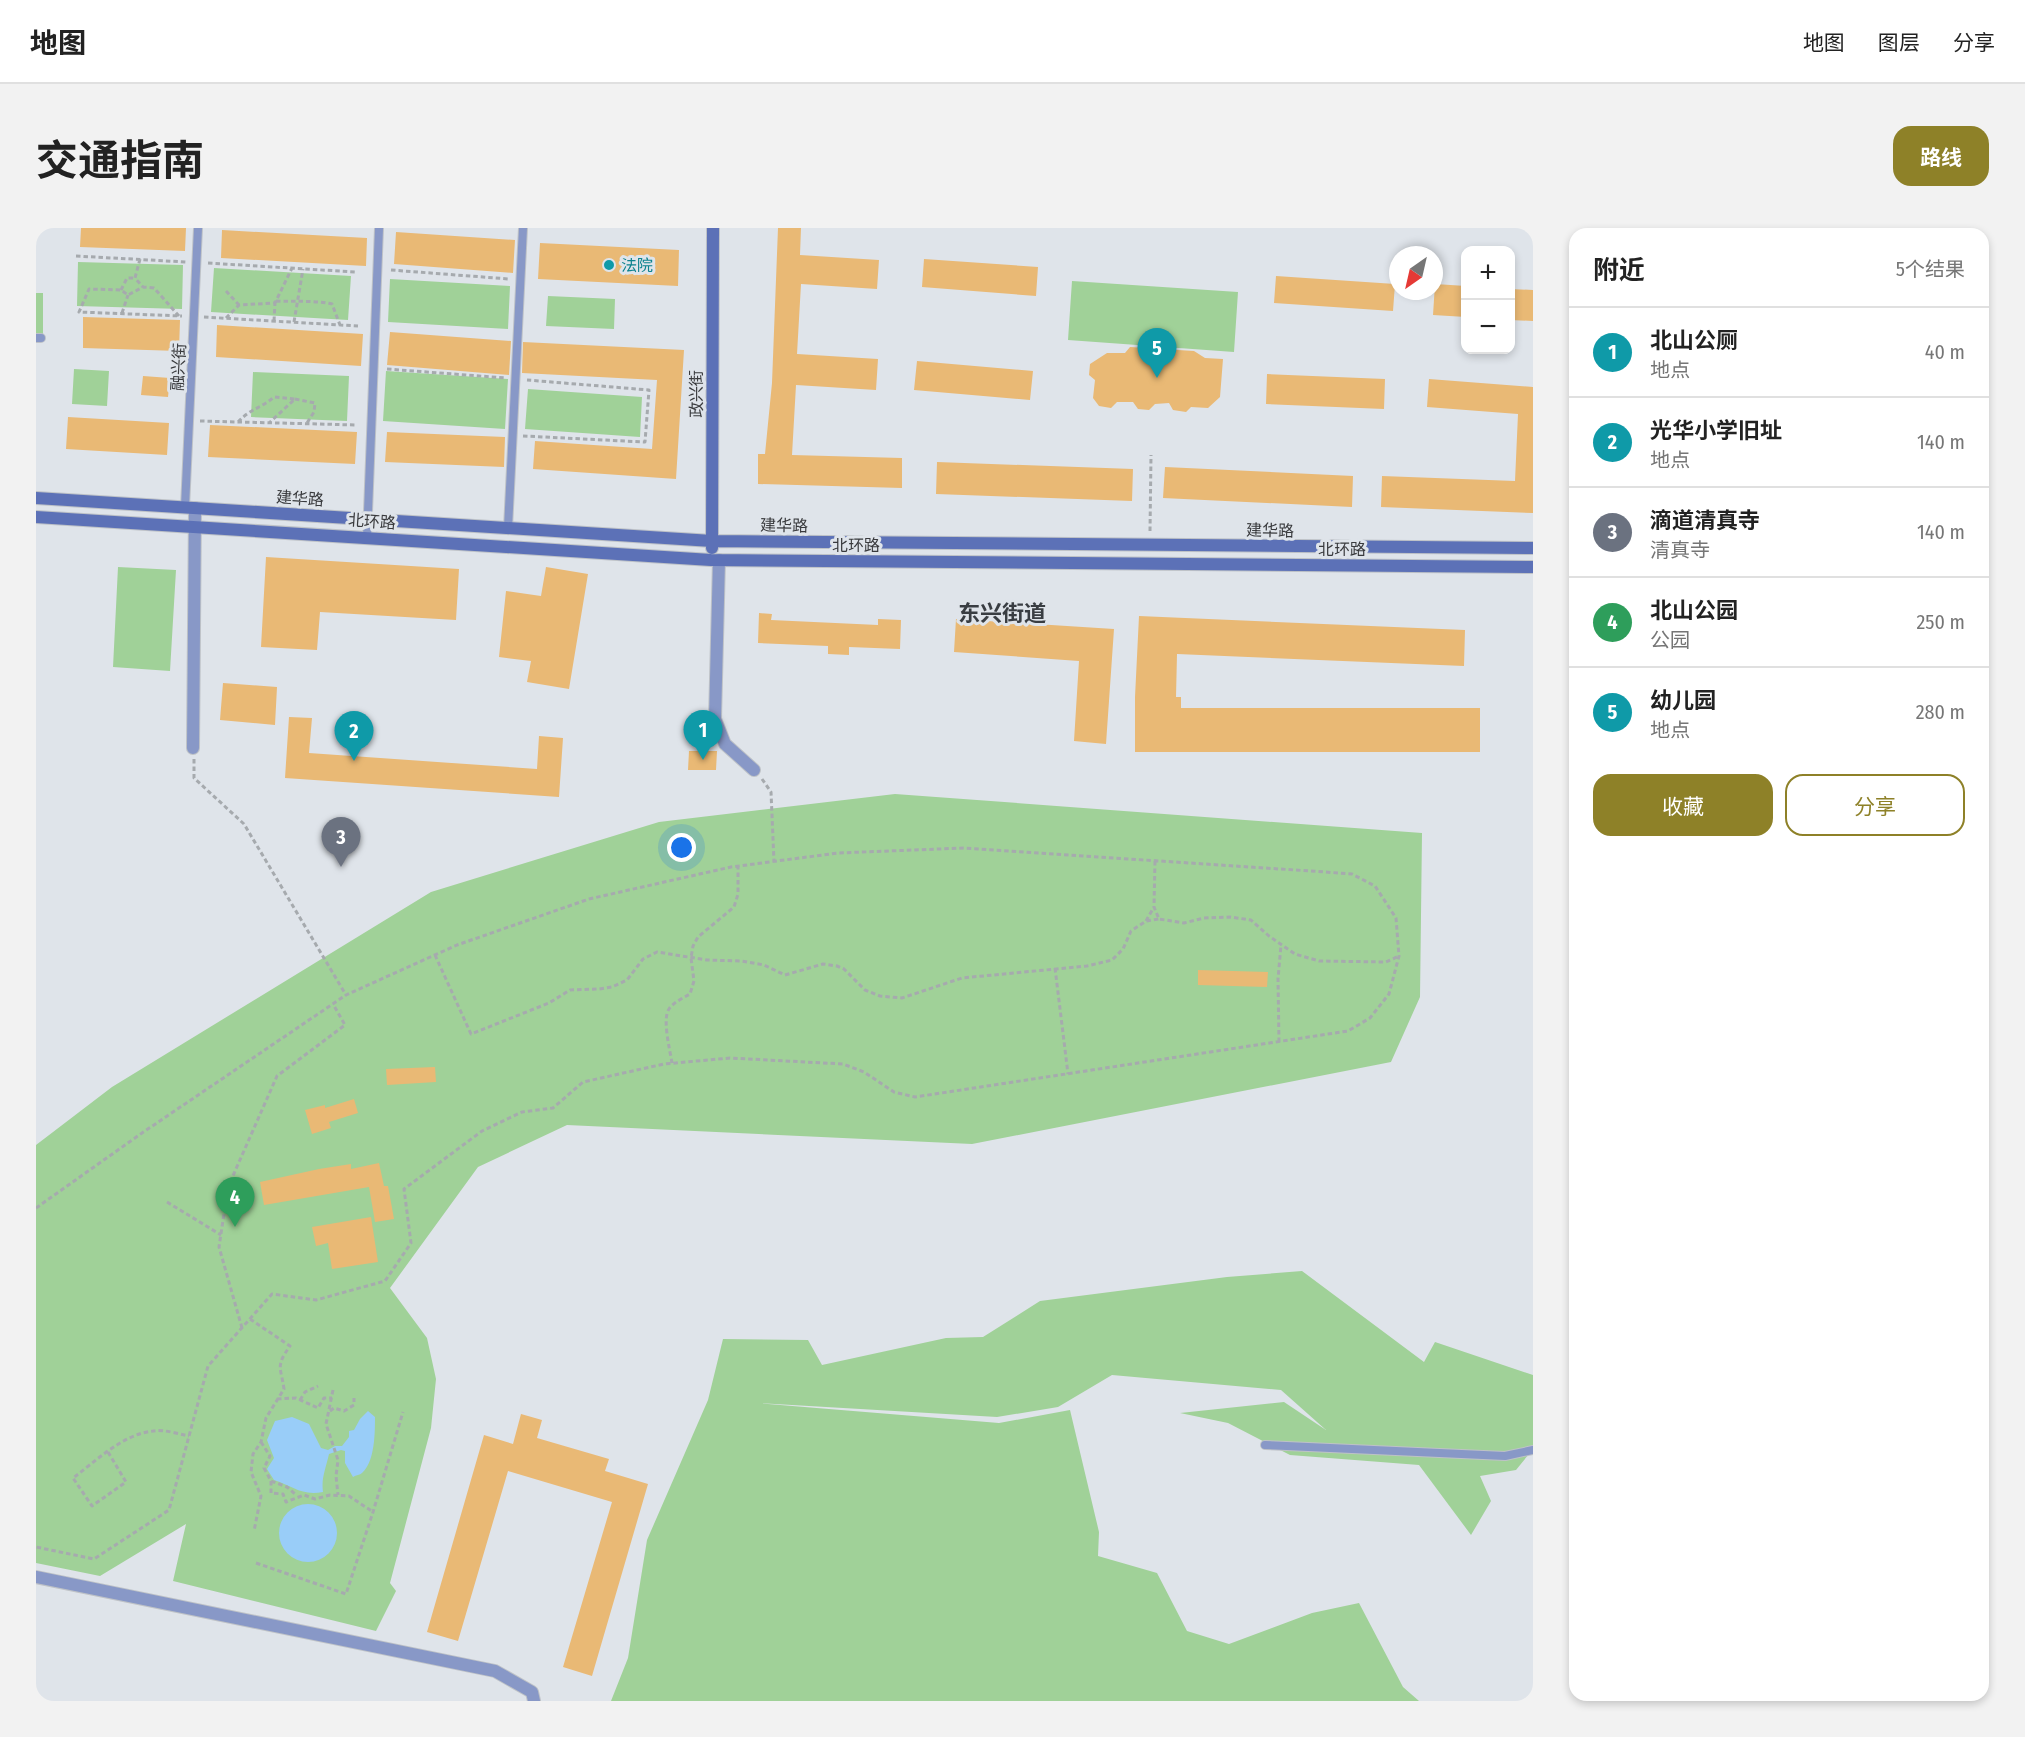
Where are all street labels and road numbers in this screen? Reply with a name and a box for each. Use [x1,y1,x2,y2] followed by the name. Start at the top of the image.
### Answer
[168,343,189,391] street label: 融兴街
[687,370,706,418] street label: 政兴街
[275,487,325,510] street label: 建华路
[347,510,397,533] street label: 北环路
[760,516,808,535] street label: 建华路
[1246,521,1294,540] street label: 建华路
[832,536,880,555] street label: 北环路
[1318,540,1366,559] street label: 北环路

